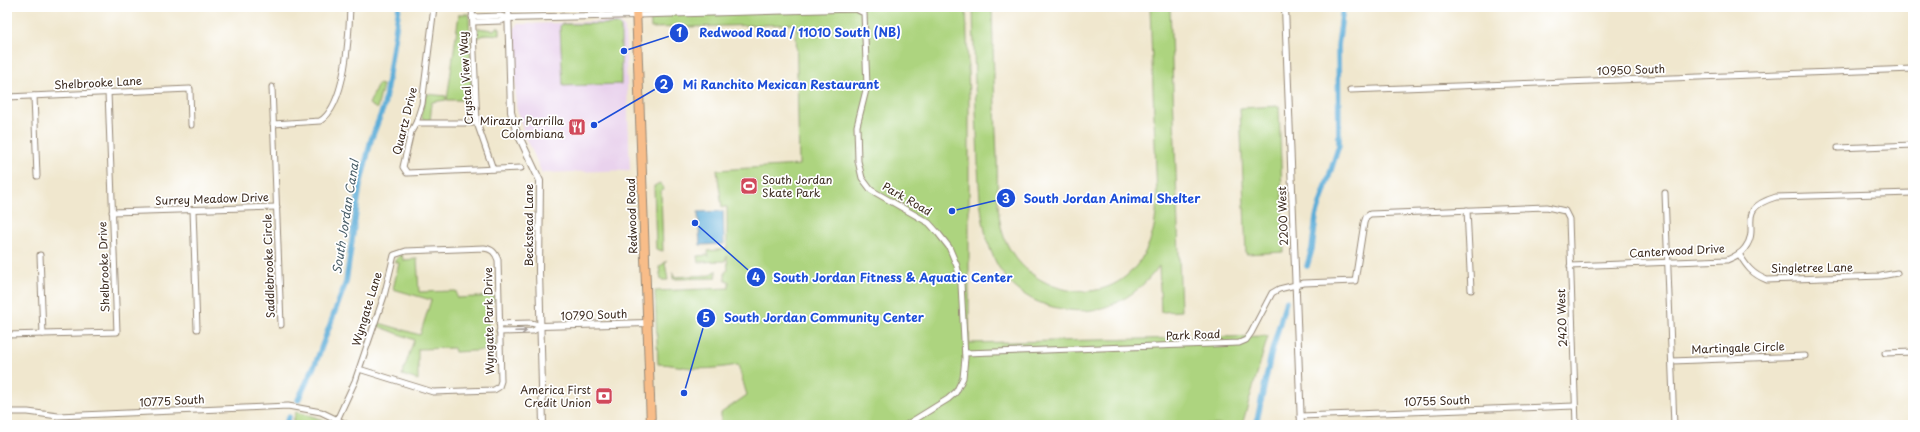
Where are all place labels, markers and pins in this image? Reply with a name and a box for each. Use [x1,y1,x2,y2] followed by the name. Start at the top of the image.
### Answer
[669,21,910,45] callout: Redwood Road / 11010 South (NB)
[654,72,888,96] callout: Mi Ranchito Mexican Restaurant
[480,112,565,142] place label: Mirazur Parrilla Colombiana
[567,117,587,137] restaurant icon: Mirazur Parrilla Colombiana
[762,171,832,201] place label: South Jordan Skate Park
[739,176,759,196] sports icon: South Jordan Skate Park
[996,186,1208,210] callout: South Jordan Animal Shelter
[746,265,1020,289] callout: South Jordan Fitness & Aquatic Center
[696,306,932,330] callout: South Jordan Community Center
[520,381,592,411] place label: America First Credit Union
[594,386,614,406] bank icon: America First Credit Union

